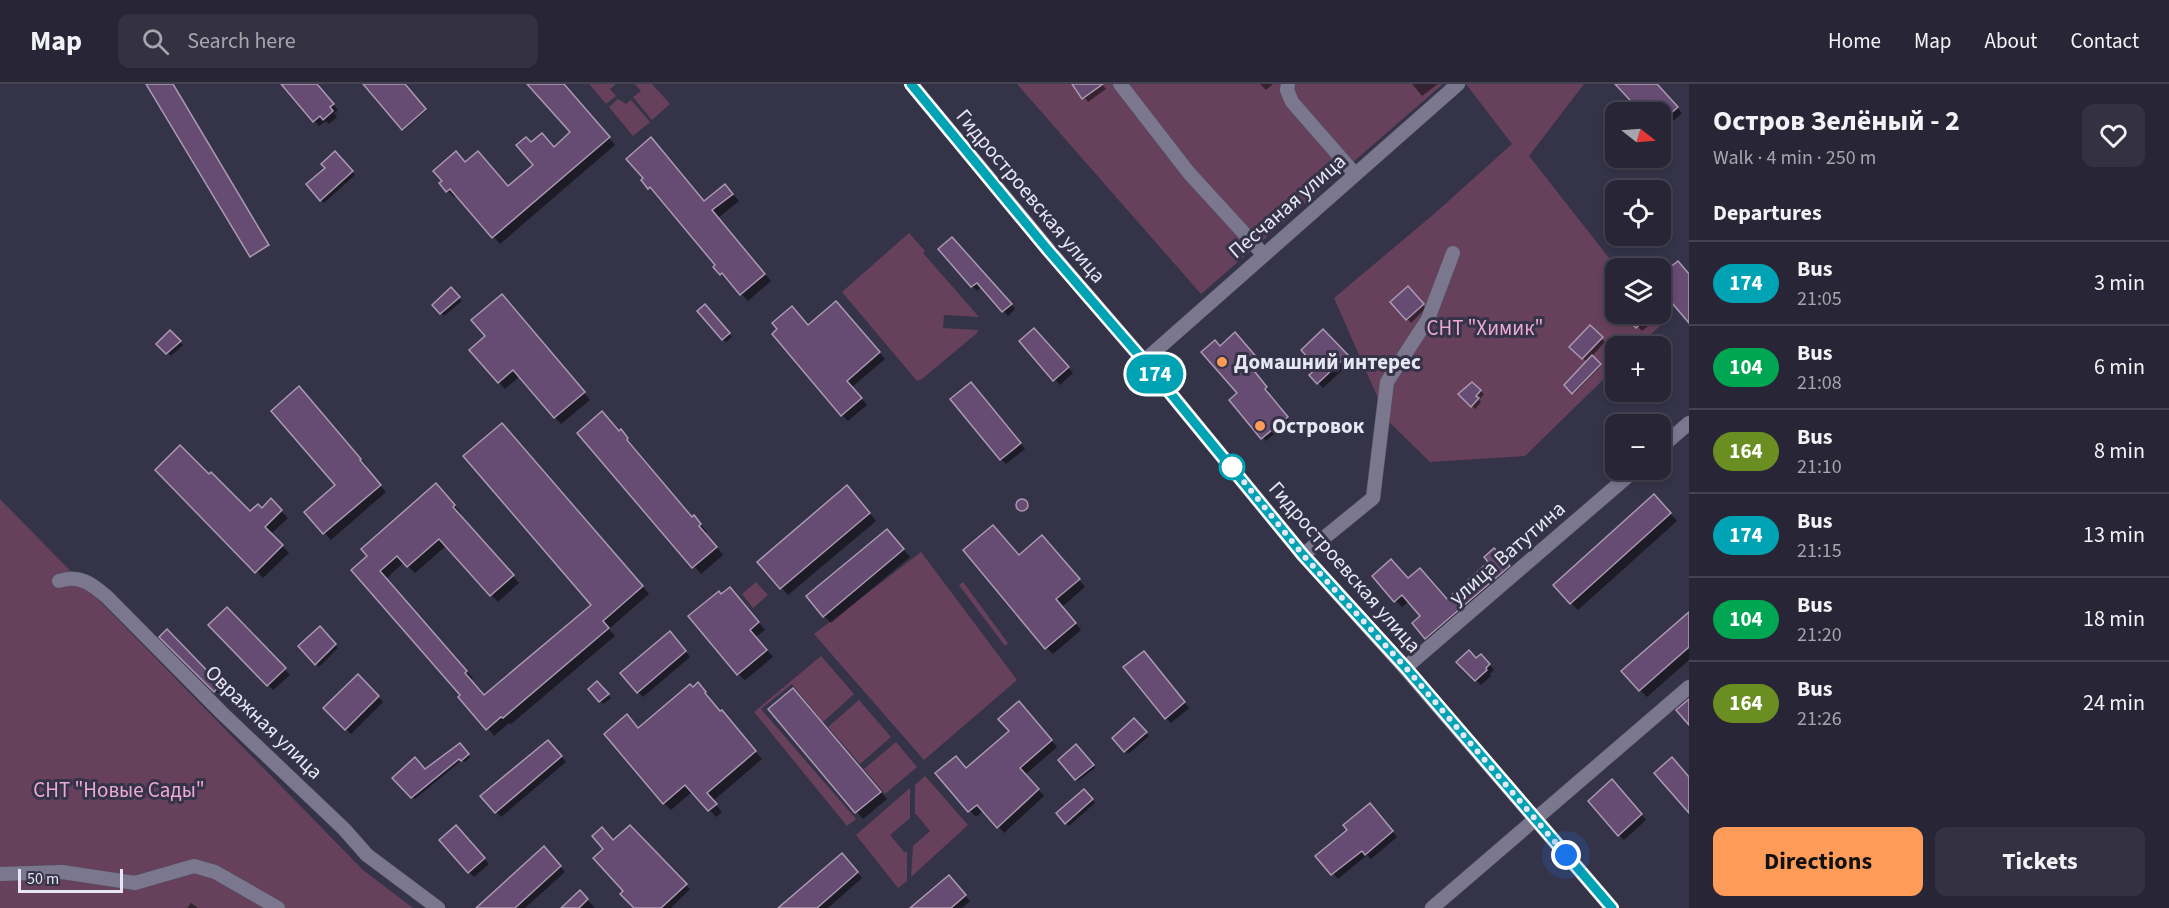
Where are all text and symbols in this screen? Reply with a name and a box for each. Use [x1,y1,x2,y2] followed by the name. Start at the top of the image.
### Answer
[118,14,538,68] search box
[30,21,82,61] text: Map
[139,25,172,58] icon: search
[187,25,296,57] text: Search here
[1828,26,1881,56] text: Home
[1914,26,1952,56] text: Map
[1985,26,2037,56] text: About
[2070,26,2139,56] text: Contact
[1713,101,1960,141] text: Остров Зелёный - 2
[949,102,1113,290] street label: Гидростроевская улица
[1605,102,1671,168] north arrow
[1605,102,1671,480] map controls
[2082,104,2145,167] button: heart
[1713,144,1876,172] text: Walk · 4 min · 250 m
[1222,146,1352,266] street label: Песчаная улица
[1605,180,1671,246] button: locate
[1713,197,1822,229] text: Departures
[1797,253,1833,285] text: Bus
[1605,258,1671,324] button: layers
[2094,267,2145,299] text: 3 min
[1729,268,1763,298] text: 174
[1797,285,1842,313] text: 21:05
[1426,313,1544,343] park label: СНТ "Химик"
[1605,336,1671,402] button: +
[1797,337,1833,369] text: Bus
[1234,347,1421,377] place label: Домашний интерес
[2094,351,2145,383] text: 6 min
[1729,352,1763,382] text: 104
[1120,354,1190,394] line badge: 174
[1215,355,1229,369] marker: Домашний интерес
[1138,359,1172,389] text: 174
[1797,369,1842,397] text: 21:08
[1272,411,1365,441] place label: Островок
[1605,414,1671,480] button: −
[1253,419,1267,433] marker: Островок
[1797,421,1833,453] text: Bus
[2094,435,2145,467] text: 8 min
[1729,436,1763,466] text: 164
[1797,453,1842,481] text: 21:10
[1219,454,1245,480] unlabelled marker
[1262,474,1428,660] street label: Гидростроевская улица
[1442,494,1572,612] street label: улица Ватутина
[1797,505,1833,537] text: Bus
[2083,519,2145,551] text: 13 min
[1729,520,1763,550] text: 174
[1797,537,1842,565] text: 21:15
[1797,589,1833,621] text: Bus
[2083,603,2145,635] text: 18 min
[1729,604,1763,634] text: 104
[1797,621,1842,649] text: 21:20
[198,658,330,786] street label: Овражная улица
[1797,673,1833,705] text: Bus
[2083,687,2145,719] text: 24 min
[1729,688,1763,718] text: 164
[1797,705,1842,733] text: 21:26
[33,775,205,805] park label: СНТ "Новые Сады"
[1713,827,1923,896] button: Directions
[1935,827,2145,896] button: Tickets
[1551,840,1581,870] your location
[18,866,123,894] scale bar
[27,868,59,890] text: 50 m

